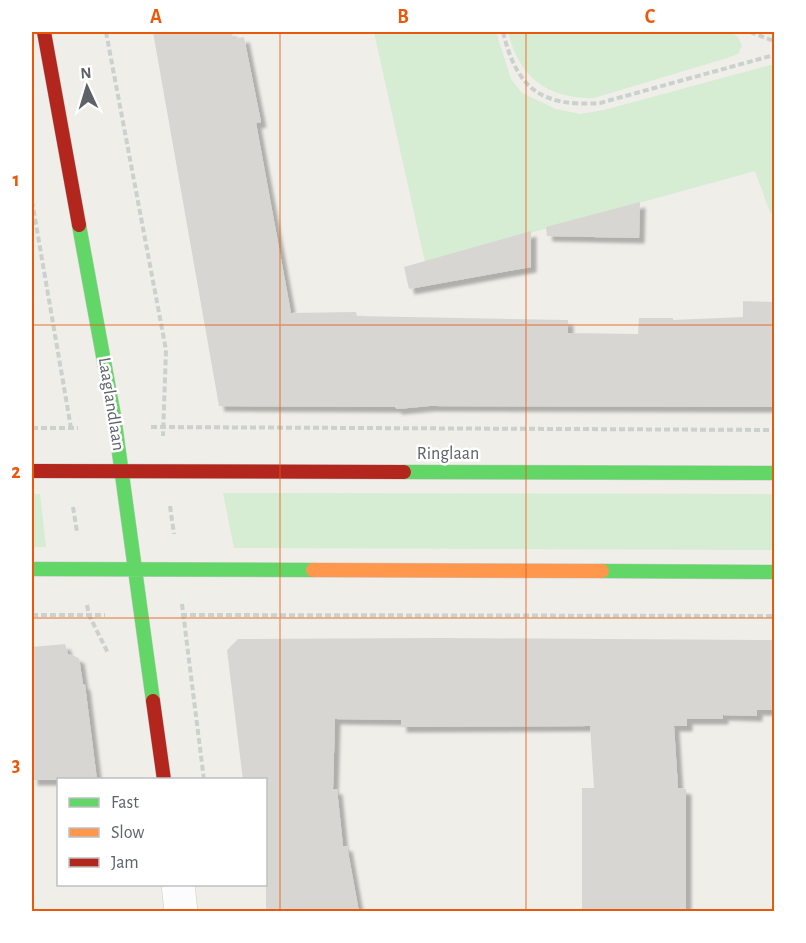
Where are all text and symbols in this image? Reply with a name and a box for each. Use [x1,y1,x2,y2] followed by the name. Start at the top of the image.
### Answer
[150,7,162,27] text: A
[397,7,409,27] text: B
[645,7,656,27] text: C
[57,57,117,117] north arrow
[80,65,92,81] text: N
[12,170,20,190] text: 1
[95,356,127,452] street label: Laaglandlaan
[417,445,479,463] street label: Ringlaan
[11,462,21,482] text: 2
[12,755,20,775] text: 3
[57,778,267,886] legend
[111,794,139,812] text: Fast
[111,824,144,842] text: Slow
[111,854,139,872] text: Jam

